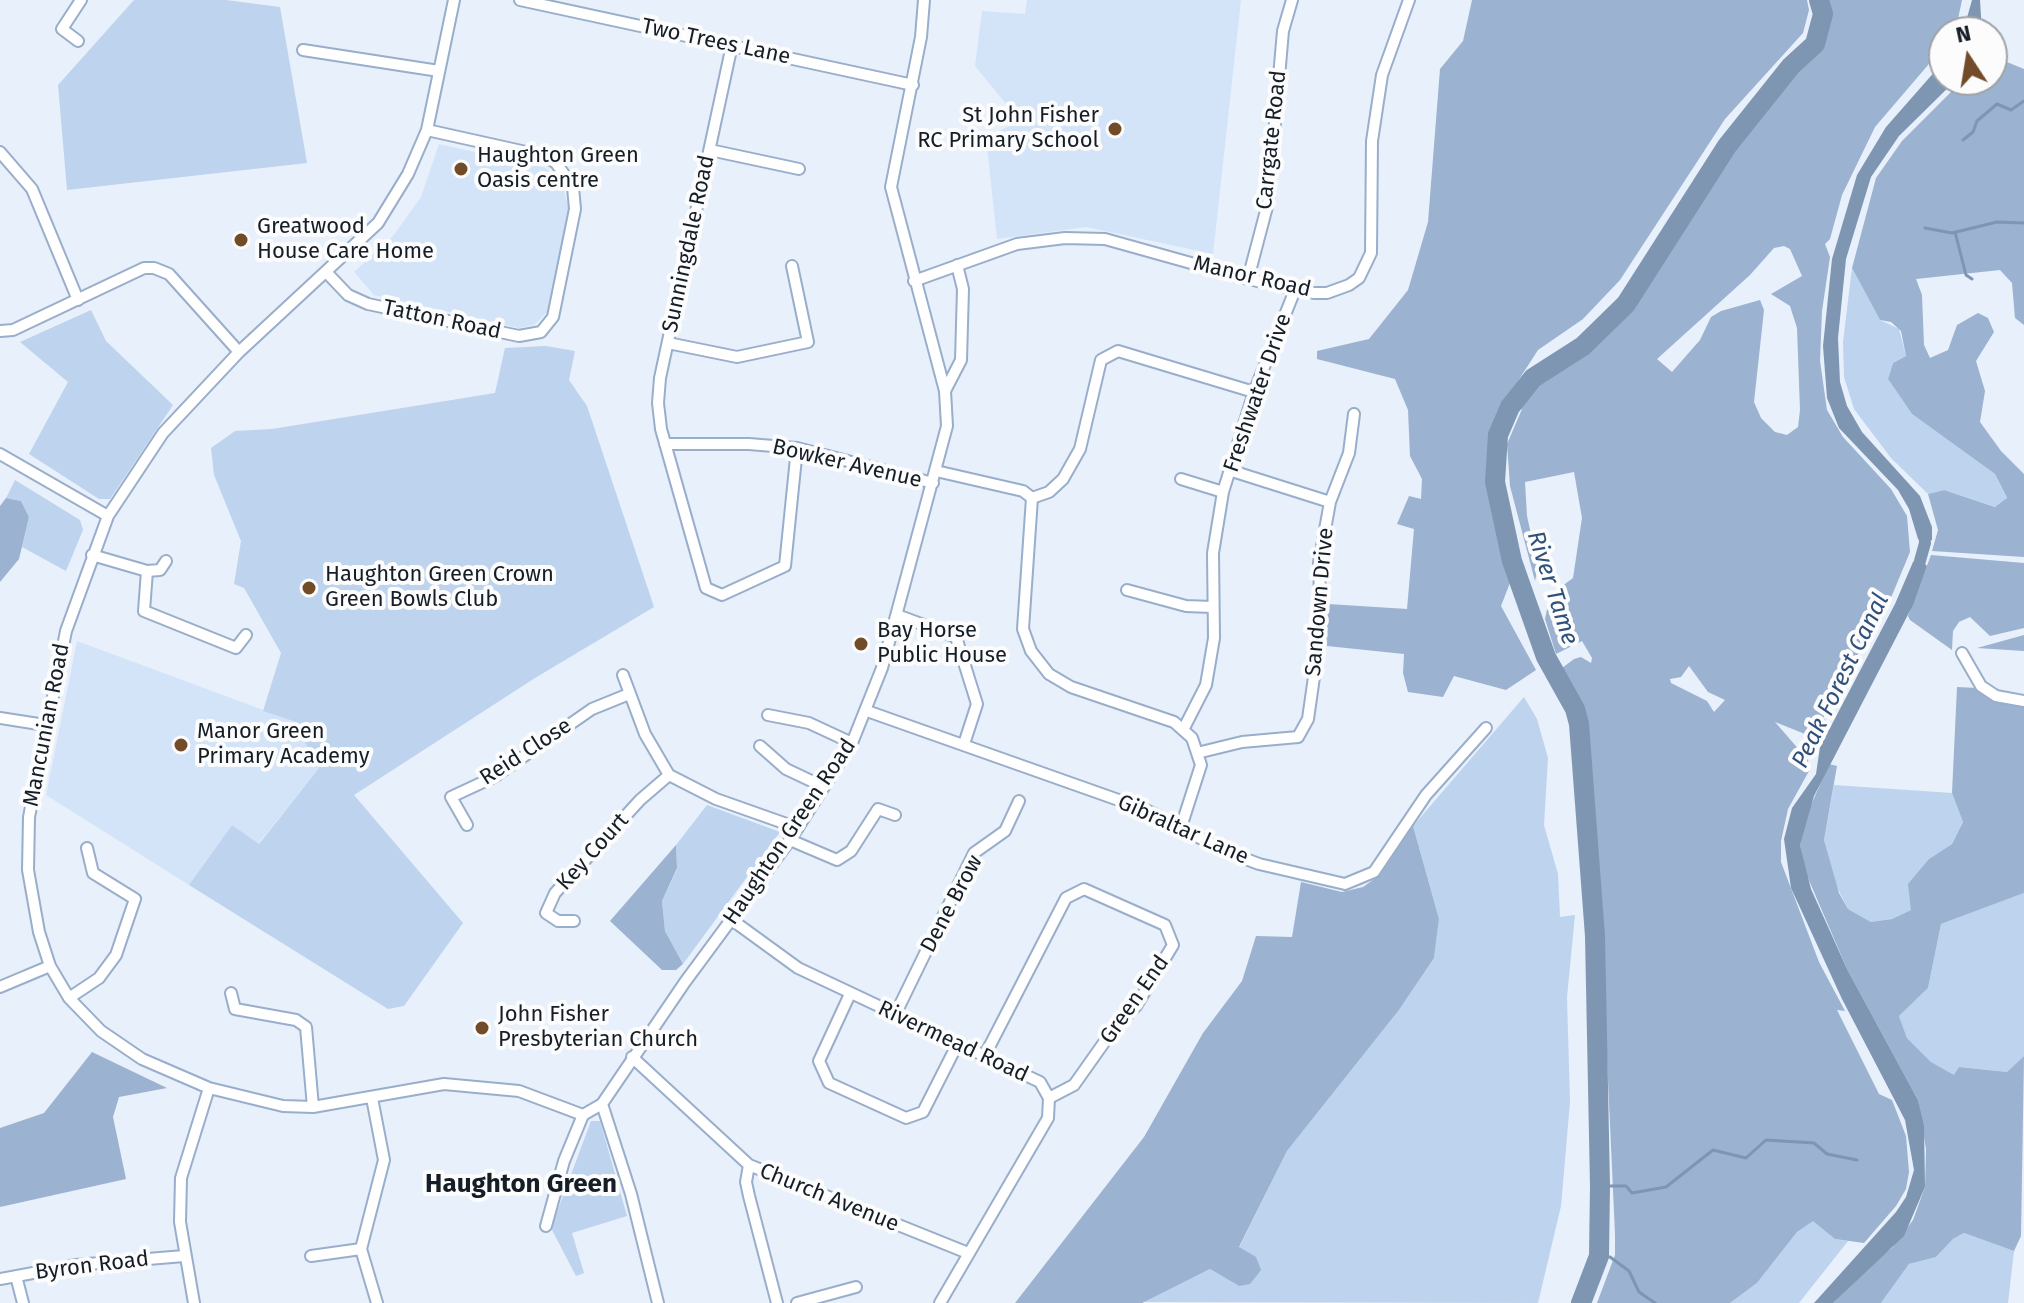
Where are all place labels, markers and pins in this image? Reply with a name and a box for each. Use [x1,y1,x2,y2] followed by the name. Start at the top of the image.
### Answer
[917,103,1099,154] place label: St John Fisher RC Primary School
[1106,120,1124,138] marker: St John Fisher RC Primary School
[477,143,639,194] place label: Haughton Green Oasis centre
[452,160,470,178] marker: Haughton Green Oasis centre
[257,214,434,266] place label: Greatwood House Care Home
[232,231,250,249] marker: Greatwood House Care Home
[325,562,554,614] place label: Haughton Green Crown Green Bowls Club
[300,579,318,597] marker: Haughton Green Crown Green Bowls Club
[877,618,1007,670] place label: Bay Horse Public House
[852,635,870,653] marker: Bay Horse Public House
[197,719,370,770] place label: Manor Green Primary Academy
[172,736,190,754] marker: Manor Green Primary Academy
[498,1002,698,1054] place label: John Fisher Presbyterian Church
[473,1019,491,1037] marker: John Fisher Presbyterian Church

